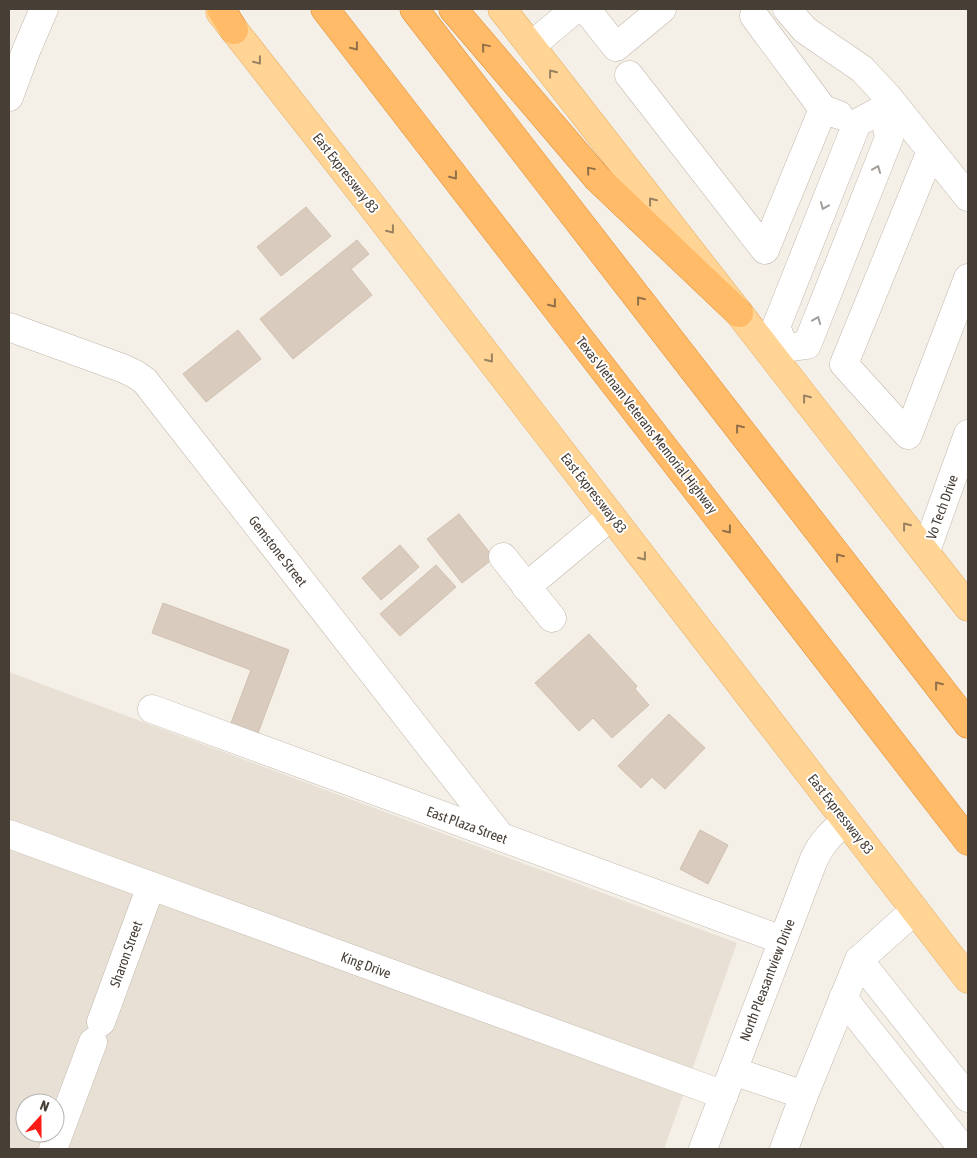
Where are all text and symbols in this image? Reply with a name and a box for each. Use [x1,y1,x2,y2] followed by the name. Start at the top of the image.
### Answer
[349,41,357,50] one-way arrow
[481,43,490,52] one-way arrow
[253,55,262,64] one-way arrow
[550,70,558,79] one-way arrow
[310,130,382,216] street label: East Expressway 83
[871,165,881,174] one-way arrow
[587,167,596,176] one-way arrow
[448,170,457,180] one-way arrow
[649,198,658,207] one-way arrow
[820,201,830,210] one-way arrow
[385,224,393,233] one-way arrow
[637,297,645,306] one-way arrow
[548,298,556,307] one-way arrow
[810,316,821,325] one-way arrow
[573,333,721,517] street label: Texas Vietnam Veterans Memorial Highway
[484,353,493,363] one-way arrow
[803,395,812,404] one-way arrow
[736,425,745,434] one-way arrow
[558,450,630,536] street label: East Expressway 83
[923,473,961,541] street label: Vo Tech Drive
[246,513,310,589] street label: Gemstone Street
[903,523,912,532] one-way arrow
[722,524,731,534] one-way arrow
[637,551,645,560] one-way arrow
[836,554,844,563] one-way arrow
[936,682,944,691] one-way arrow
[805,771,877,857] street label: East Expressway 83
[424,803,510,847] street label: East Plaza Street
[736,917,798,1043] street label: North Pleasantview Drive
[107,919,145,989] street label: Sharon Street
[339,949,393,981] street label: King Drive
[15,1093,65,1143] north arrow
[38,1097,51,1115] text: N

